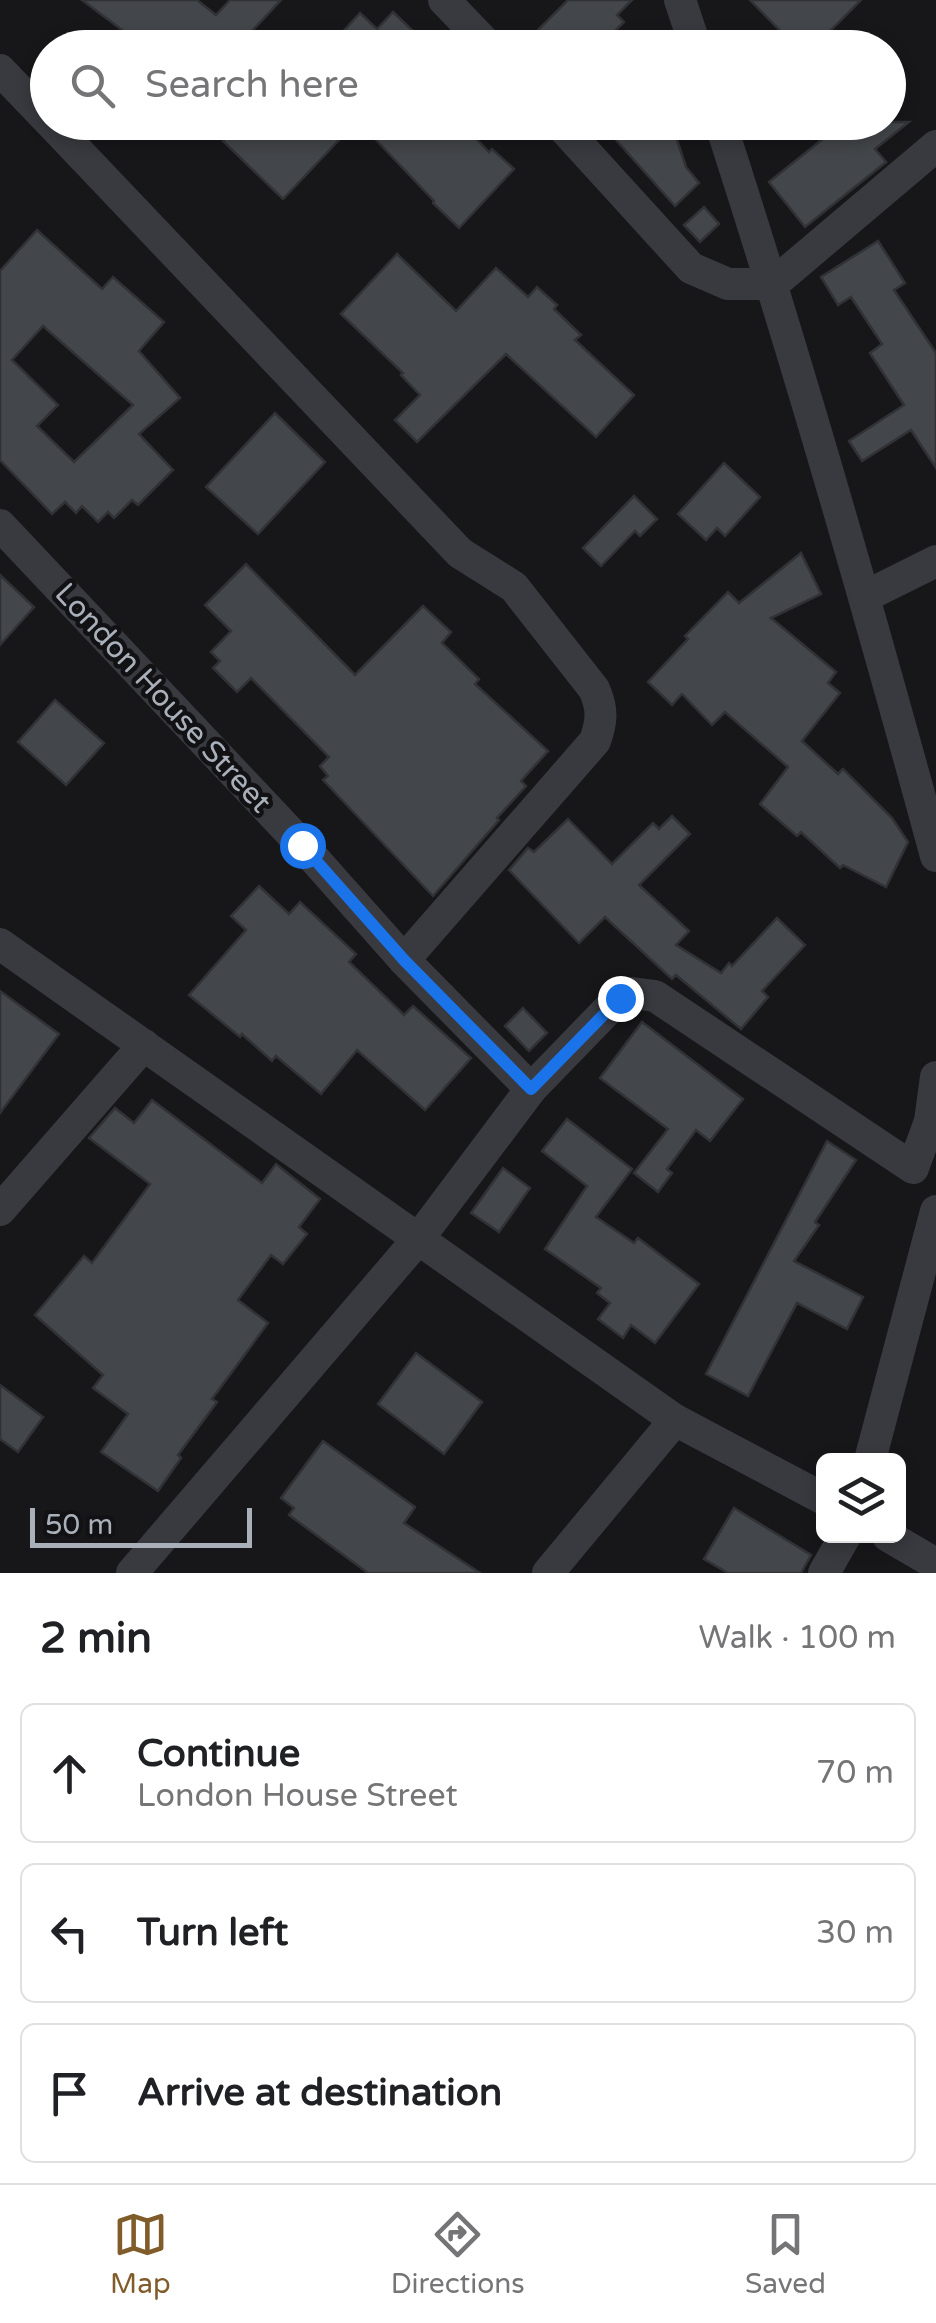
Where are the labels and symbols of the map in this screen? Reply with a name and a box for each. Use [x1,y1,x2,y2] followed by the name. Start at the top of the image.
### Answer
[47,575,279,821] street label: London House Street
[280,823,326,869] route start
[598,976,644,1022] route end
[30,1503,252,1548] scale bar

